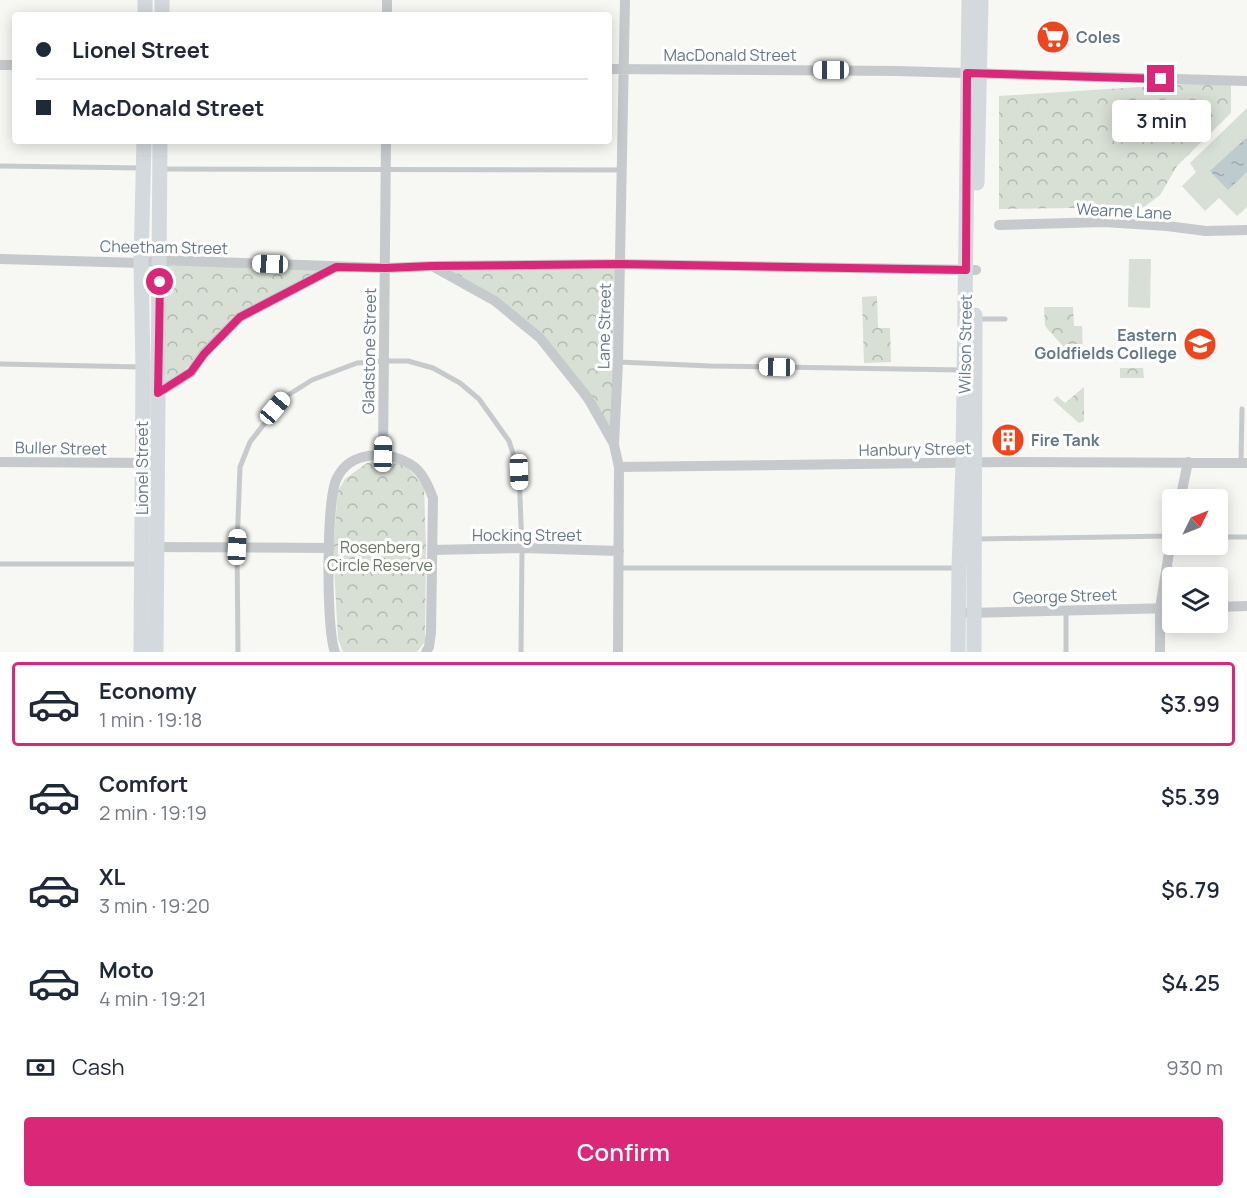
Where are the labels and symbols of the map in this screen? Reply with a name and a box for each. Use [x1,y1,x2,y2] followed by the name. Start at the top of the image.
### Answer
[1035,19,1071,55] supermarket icon: Coles
[1076,26,1121,48] place label: Coles
[663,44,797,66] street label: MacDonald Street
[813,61,849,79] car
[1147,65,1174,92] route end
[1112,100,1210,142] callout: 3 min
[1076,198,1172,224] street label: Wearne Lane
[100,235,228,259] street label: Cheetham Street
[252,254,288,274] car
[146,268,173,295] route start
[592,283,616,369] street label: Lane Street
[357,288,381,414] street label: Gladstone Street
[953,294,977,394] street label: Wilson Street
[1035,324,1177,364] place label: Eastern Goldfields College
[1182,326,1218,362] school or university icon: Eastern Goldfields College
[759,358,795,376] car
[257,388,293,428] car
[131,421,153,515] street label: Lionel Street
[990,422,1026,458] building icon: Fire Tank
[1031,429,1100,451] place label: Fire Tank
[15,436,107,460] street label: Buller Street
[374,436,392,472] car
[859,437,971,461] street label: Hanbury Street
[509,454,529,490] car
[1162,489,1228,555] north arrow
[472,524,582,546] street label: Hocking Street
[227,529,247,565] car
[327,536,433,576] park label: Rosenberg Circle Reserve
[1012,583,1118,609] street label: George Street

